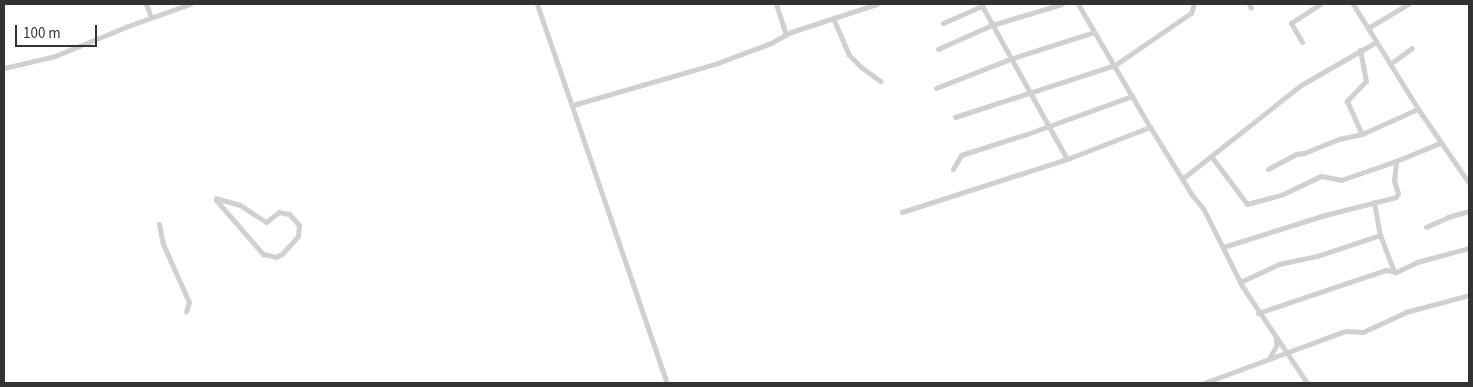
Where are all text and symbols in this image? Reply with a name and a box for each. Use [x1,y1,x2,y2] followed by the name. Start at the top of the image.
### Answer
[18,15,100,47] scale bar
[23,23,61,44] text: 100 m

